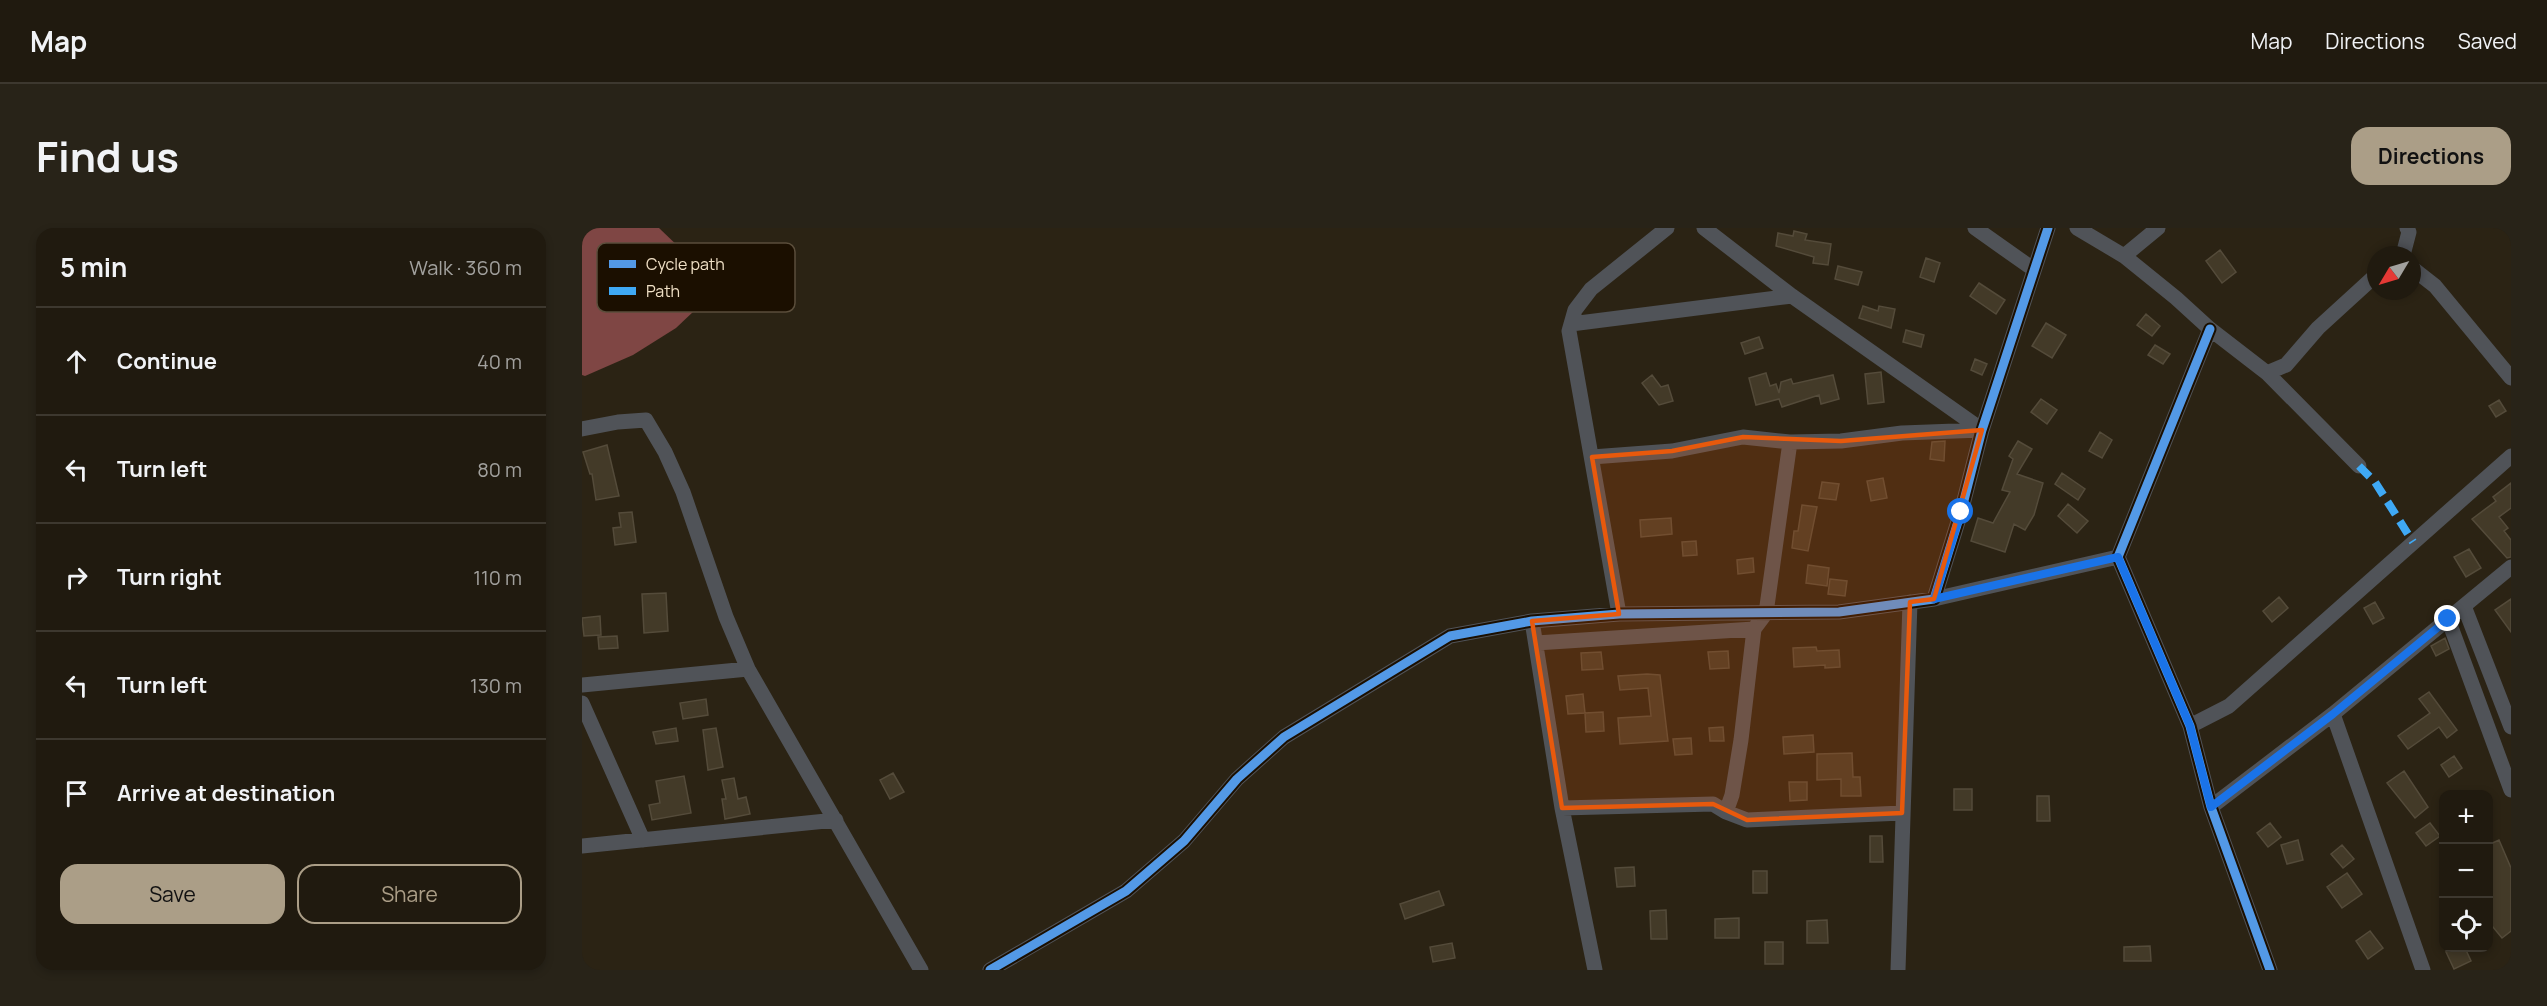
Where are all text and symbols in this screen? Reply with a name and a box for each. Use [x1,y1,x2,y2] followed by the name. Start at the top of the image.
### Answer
[30,22,87,60] text: Map
[2251,27,2292,55] text: Map
[2325,27,2425,55] text: Directions
[2458,27,2517,55] text: Saved
[36,127,179,185] text: Find us
[2351,127,2511,185] button: Directions
[597,243,795,312] legend
[2367,246,2421,300] north arrow
[60,249,127,285] text: 5 min
[646,253,725,275] text: Cycle path
[409,254,522,281] text: Walk · 360 m
[646,280,680,302] text: Path
[60,345,93,378] icon: ahead
[117,346,217,376] text: Continue
[477,348,522,375] text: 40 m
[60,453,93,486] icon: left
[117,454,207,484] text: Turn left
[477,456,522,483] text: 80 m
[1947,498,1973,524] route start
[60,561,93,594] icon: right
[117,562,222,592] text: Turn right
[473,564,522,591] text: 110 m
[2434,605,2460,631] route end
[60,669,93,702] icon: left
[117,670,207,700] text: Turn left
[470,672,522,699] text: 130 m
[60,777,93,810] icon: arrive
[117,778,335,808] text: Arrive at destination
[2439,790,2493,952] map controls
[2439,790,2493,844] button: +
[2439,844,2493,898] button: −
[60,864,285,924] button: Save
[297,864,522,924] button: Share
[2439,898,2493,952] button: locate

